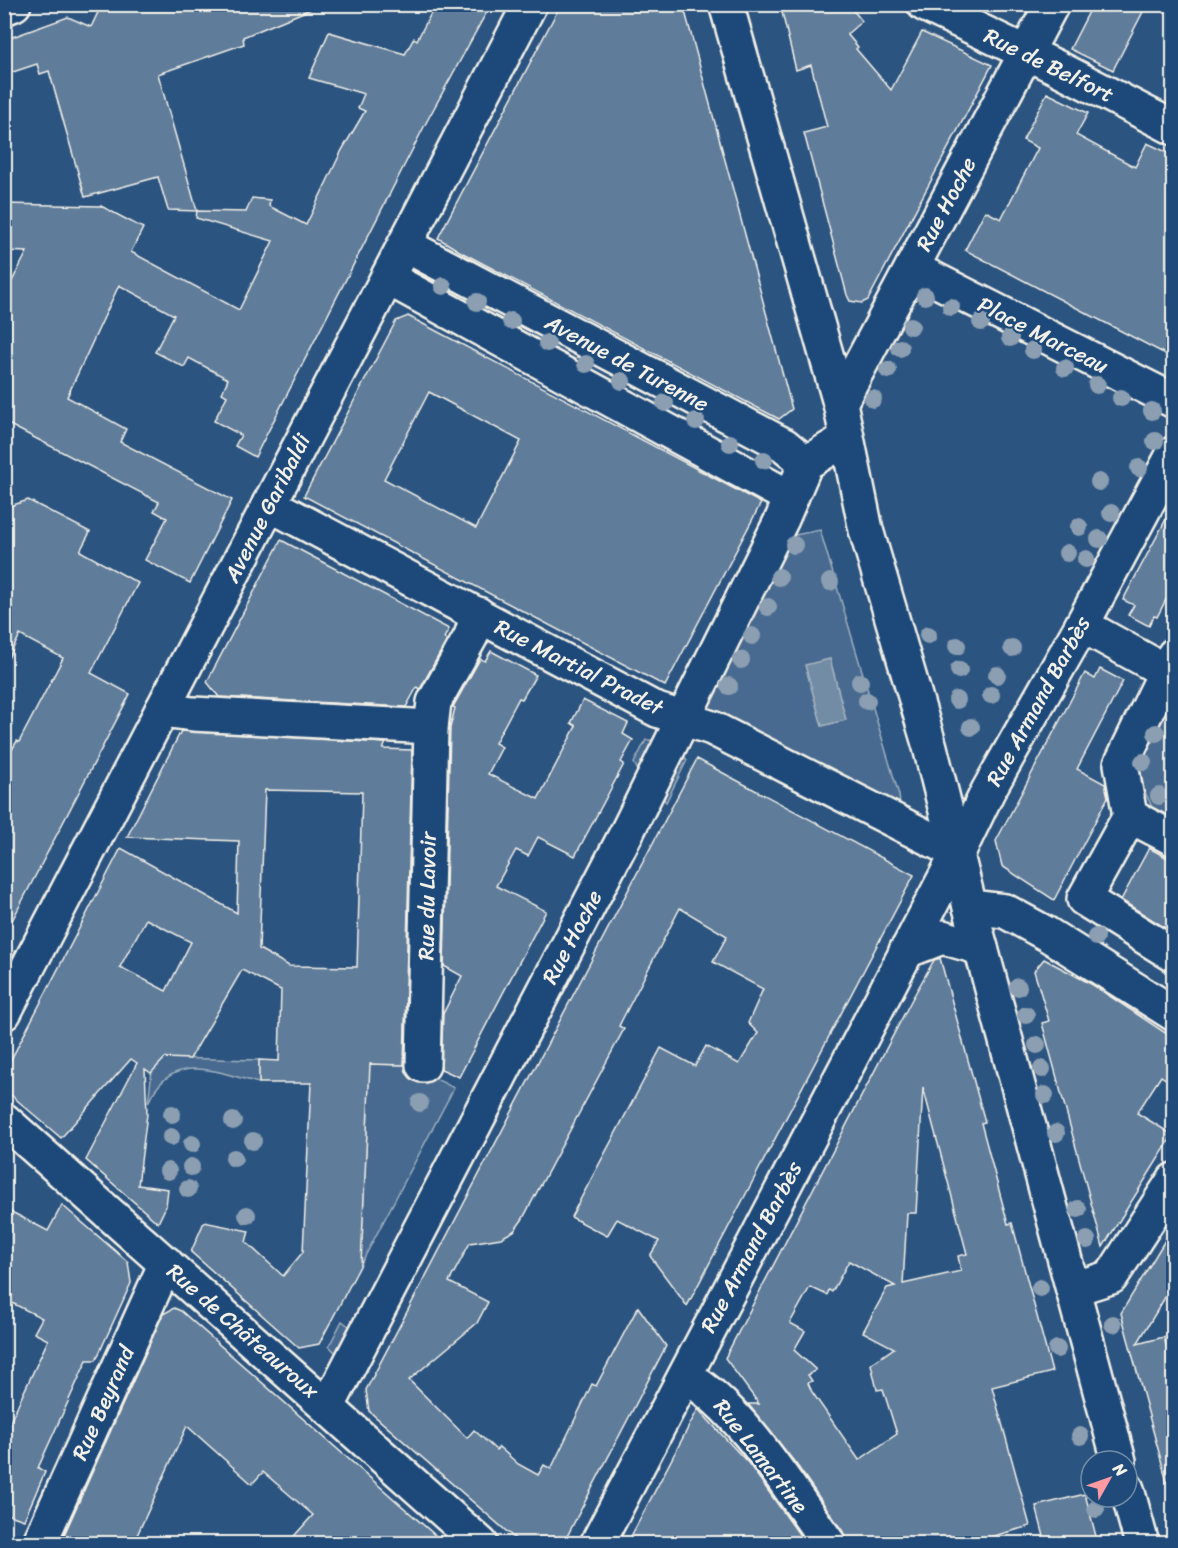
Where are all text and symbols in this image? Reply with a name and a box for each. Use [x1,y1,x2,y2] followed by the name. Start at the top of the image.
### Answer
[977,17,1121,114] street label: Rue de Belfort
[905,150,987,258] street label: Rue Hoche
[971,285,1116,385] street label: Place Marceau
[537,303,716,423] street label: Avenue de Turenne
[212,426,322,590] street label: Avenue Garibaldi
[488,608,671,727] street label: Rue Martial Pradet
[975,608,1102,794] street label: Rue Armand Barbès
[406,830,448,961] street label: Rue du Lavoir
[531,883,613,991] street label: Rue Hoche
[689,1153,813,1340] street label: Rue Armand Barbès
[158,1253,329,1409] street label: Rue de Châteauroux
[60,1338,146,1467] street label: Rue Beyrand
[703,1390,819,1523] street label: Rue Lamartine
[1079,1449,1139,1509] north arrow
[1105,1455,1135,1484] text: N

